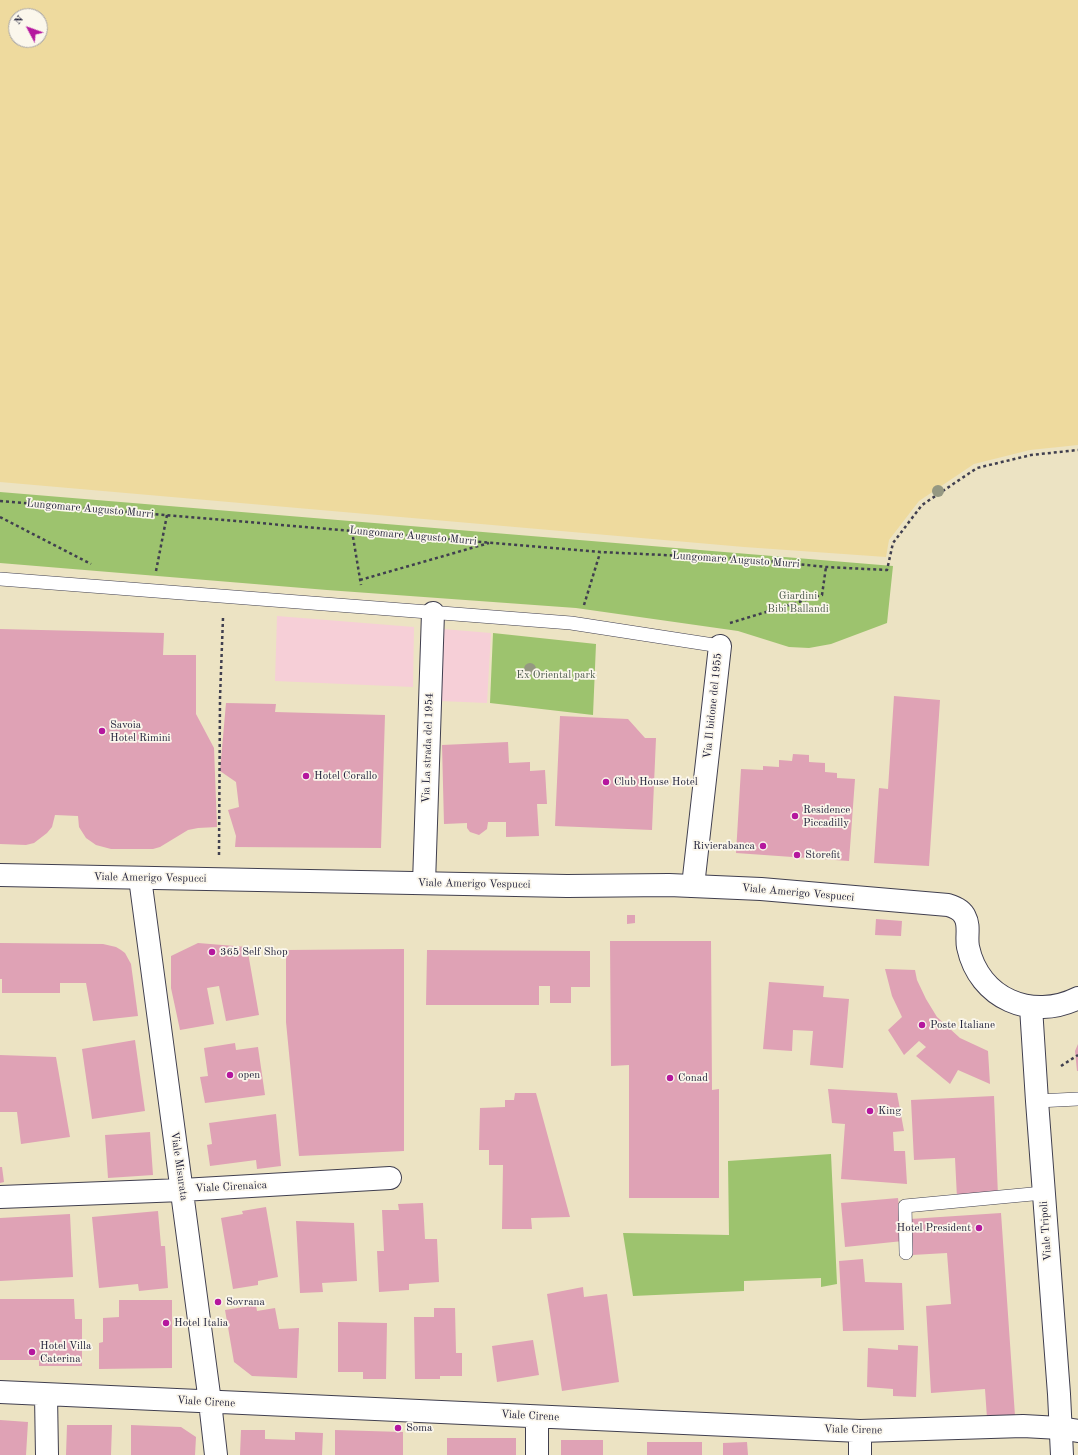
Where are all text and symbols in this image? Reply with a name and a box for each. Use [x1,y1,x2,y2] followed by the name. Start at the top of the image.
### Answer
[8,8,48,48] north arrow
[12,14,26,27] text: N
[26,497,154,521] street label: Lungomare Augusto Murri
[349,524,477,548] street label: Lungomare Augusto Murri
[672,549,800,571] street label: Lungomare Augusto Murri
[767,589,829,615] park label: Giardini Bibi Ballandi
[701,653,725,759] street label: Via Il bidone del 1955
[516,668,596,682] park label: Ex Oriental park
[419,693,437,803] street label: Via La strada del 1954
[110,718,171,744] place label: Savoia Hotel Rimini
[97,726,107,736] marker: Savoia Hotel Rimini
[314,769,377,783] place label: Hotel Corallo
[301,771,311,781] marker: Hotel Corallo
[614,775,698,789] place label: Club House Hotel
[601,777,611,787] marker: Club House Hotel
[803,803,850,829] place label: Residence Piccadilly
[790,811,800,821] marker: Residence Piccadilly
[693,839,755,853] place label: Rivierabanca
[758,841,768,851] marker: Rivierabanca
[805,848,840,862] place label: Storefit
[792,850,802,860] marker: Storefit
[93,870,207,886] street label: Viale Amerigo Vespucci
[417,876,531,892] street label: Viale Amerigo Vespucci
[741,881,855,905] street label: Viale Amerigo Vespucci
[220,945,288,959] place label: 365 Self Shop
[207,947,217,957] marker: 365 Self Shop
[930,1018,995,1032] place label: Poste Italiane
[917,1020,927,1030] marker: Poste Italiane
[238,1068,260,1082] place label: open
[225,1070,235,1080] marker: open
[678,1071,708,1085] place label: Conad
[665,1073,675,1083] marker: Conad
[878,1104,901,1118] place label: King
[865,1106,875,1116] marker: King
[168,1131,190,1201] street label: Viale Misurata
[195,1179,267,1195] street label: Viale Cirenaica
[1037,1201,1055,1261] street label: Viale Tripoli
[897,1221,971,1235] place label: Hotel President
[974,1223,984,1233] marker: Hotel President
[226,1295,265,1309] place label: Sovrana
[213,1297,223,1307] marker: Sovrana
[174,1316,228,1330] place label: Hotel Italia
[161,1318,171,1328] marker: Hotel Italia
[40,1339,91,1365] place label: Hotel Villa Caterina
[27,1347,37,1357] marker: Hotel Villa Caterina
[176,1394,236,1410] street label: Viale Cirene
[500,1408,560,1424] street label: Viale Cirene
[406,1421,432,1435] place label: Soma
[393,1423,403,1433] marker: Soma
[824,1423,882,1437] street label: Viale Cirene

